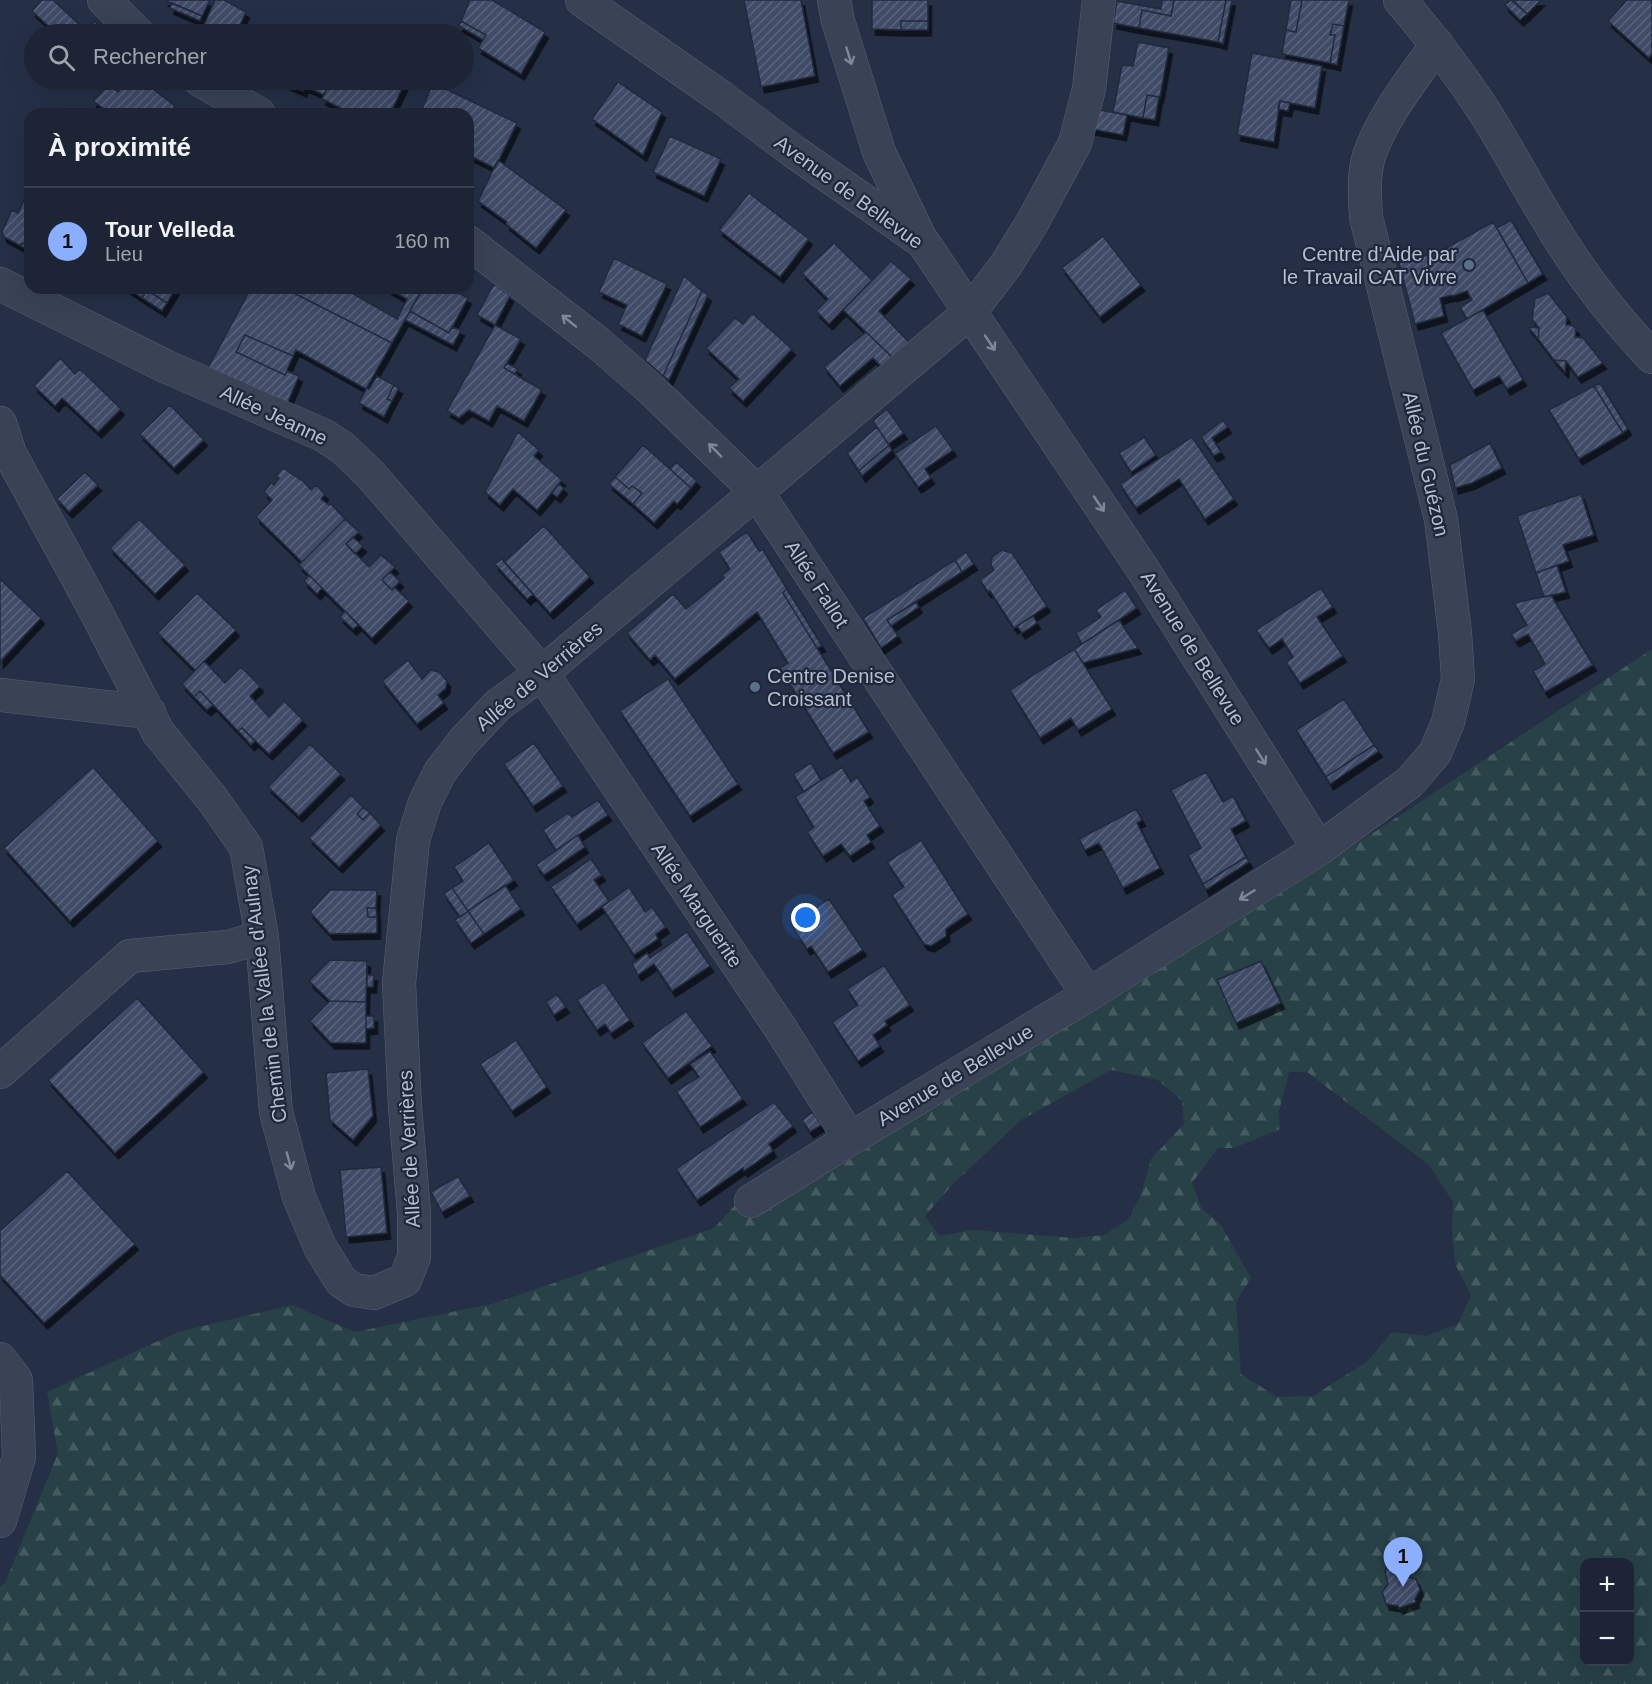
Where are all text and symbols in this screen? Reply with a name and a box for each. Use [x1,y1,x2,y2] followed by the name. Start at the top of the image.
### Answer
[24,24,474,90] search box
[45,41,78,74] icon: search
[93,44,207,69] text: Rechercher
[844,47,855,66] one-way arrow
[771,131,927,253] street label: Avenue de Bellevue
[48,132,191,162] text: À proximité
[105,217,234,242] text: Tour Velleda
[62,230,73,252] text: 1
[394,230,450,252] text: 160 m
[105,243,143,265] text: Lieu
[1282,243,1457,288] place label: Centre d'Aide par le Travail CAT Vivre
[1462,258,1476,272] marker: Centre d'Aide par le Travail CAT Vivre
[562,314,578,327] one-way arrow
[984,334,997,351] one-way arrow
[217,381,331,449] street label: Allée Jeanne
[1399,389,1453,539] street label: Allée du Guézon
[708,443,722,458] one-way arrow
[1093,496,1106,513] one-way arrow
[781,537,853,632] street label: Allée Fallot
[1137,567,1249,729] street label: Avenue de Bellevue
[471,617,607,735] street label: Allée de Verrières
[767,665,895,710] place label: Centre Denise Croissant
[748,680,762,694] marker: Centre Denise Croissant
[1256,748,1268,765] one-way arrow
[647,838,747,972] street label: Allée Marguerite
[237,864,291,1124] street label: Chemin de la Vallée d'Aulnay
[1239,889,1256,901] one-way arrow
[791,903,820,932] your location
[873,1020,1037,1130] street label: Avenue de Bellevue
[394,1070,424,1228] street label: Allée de Verrières
[284,1152,296,1171] one-way arrow
[1384,1538,1422,1587] pin: 1
[1580,1558,1634,1666] map controls
[1580,1558,1634,1612] button: +
[1580,1612,1634,1666] button: −

